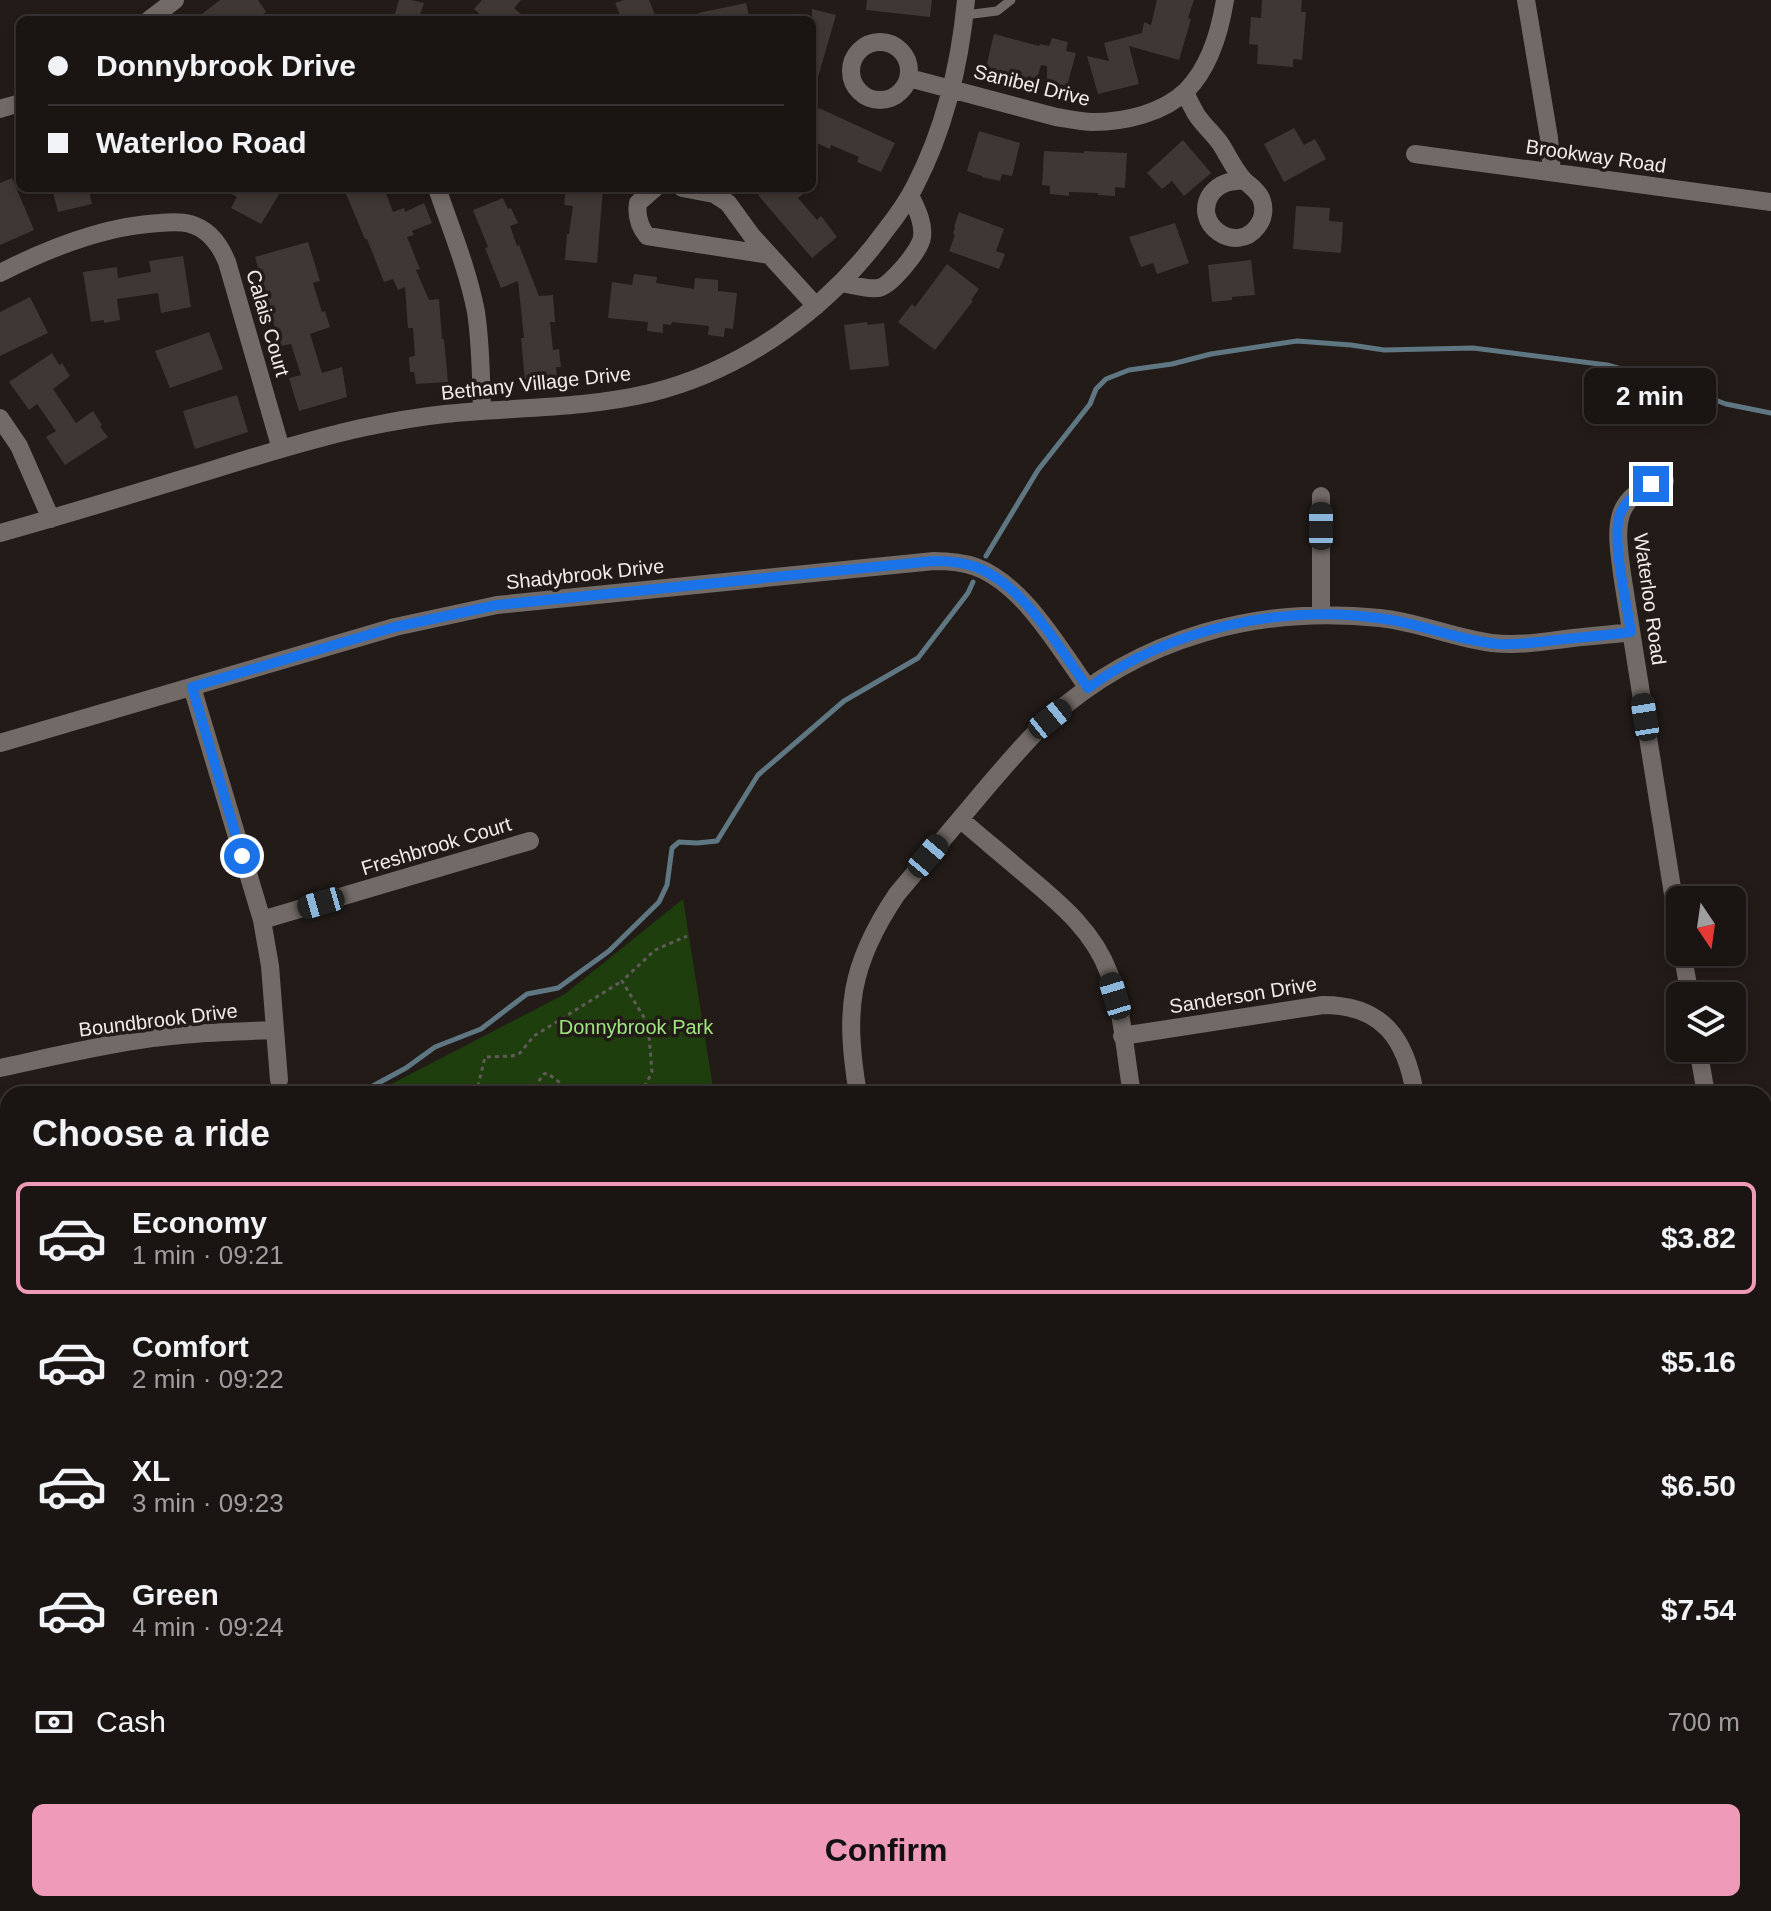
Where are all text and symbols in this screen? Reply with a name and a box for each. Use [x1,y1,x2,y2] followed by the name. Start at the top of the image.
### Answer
[96,49,356,82] text: Donnybrook Drive
[972,60,1092,110] street label: Sanibel Drive
[96,126,307,159] text: Waterloo Road
[1525,135,1667,177] street label: Brookway Road
[242,267,294,379] street label: Calais Court
[440,362,632,404] street label: Bethany Village Drive
[1585,368,1717,424] callout: 2 min
[1616,381,1684,411] text: 2 min
[1633,466,1669,502] route end
[1309,502,1333,550] car
[1630,532,1670,666] street label: Waterloo Road
[505,555,665,593] street label: Shadybrook Drive
[1629,691,1661,743] car
[1024,695,1076,743] car
[358,813,514,879] street label: Freshbrook Court
[903,830,953,882] car
[224,838,260,874] route start
[295,885,347,921] car
[1666,886,1746,966] north arrow
[1666,886,1746,1062] map controls
[1097,970,1133,1022] car
[1168,972,1318,1018] street label: Sanderson Drive
[1666,982,1746,1062] button: layers
[77,999,239,1041] street label: Boundbrook Drive
[559,1016,714,1038] park label: Donnybrook Park
[32,1113,270,1154] text: Choose a ride
[36,1202,108,1274] icon: car
[132,1206,267,1239] text: Economy
[1661,1221,1736,1254] text: $3.82
[132,1240,284,1270] text: 1 min · 09:21
[36,1326,108,1398] icon: car
[132,1330,249,1363] text: Comfort
[1661,1345,1736,1378] text: $5.16
[132,1364,284,1394] text: 2 min · 09:22
[36,1450,108,1522] icon: car
[132,1454,170,1487] text: XL
[1661,1469,1736,1502] text: $6.50
[132,1488,284,1518] text: 3 min · 09:23
[36,1574,108,1646] icon: car
[132,1578,219,1611] text: Green
[1661,1593,1736,1626] text: $7.54
[132,1612,284,1642] text: 4 min · 09:24
[32,1700,76,1744] icon: cash
[96,1705,166,1738] text: Cash
[1668,1707,1740,1737] text: 700 m
[32,1804,1740,1896] button: Confirm

